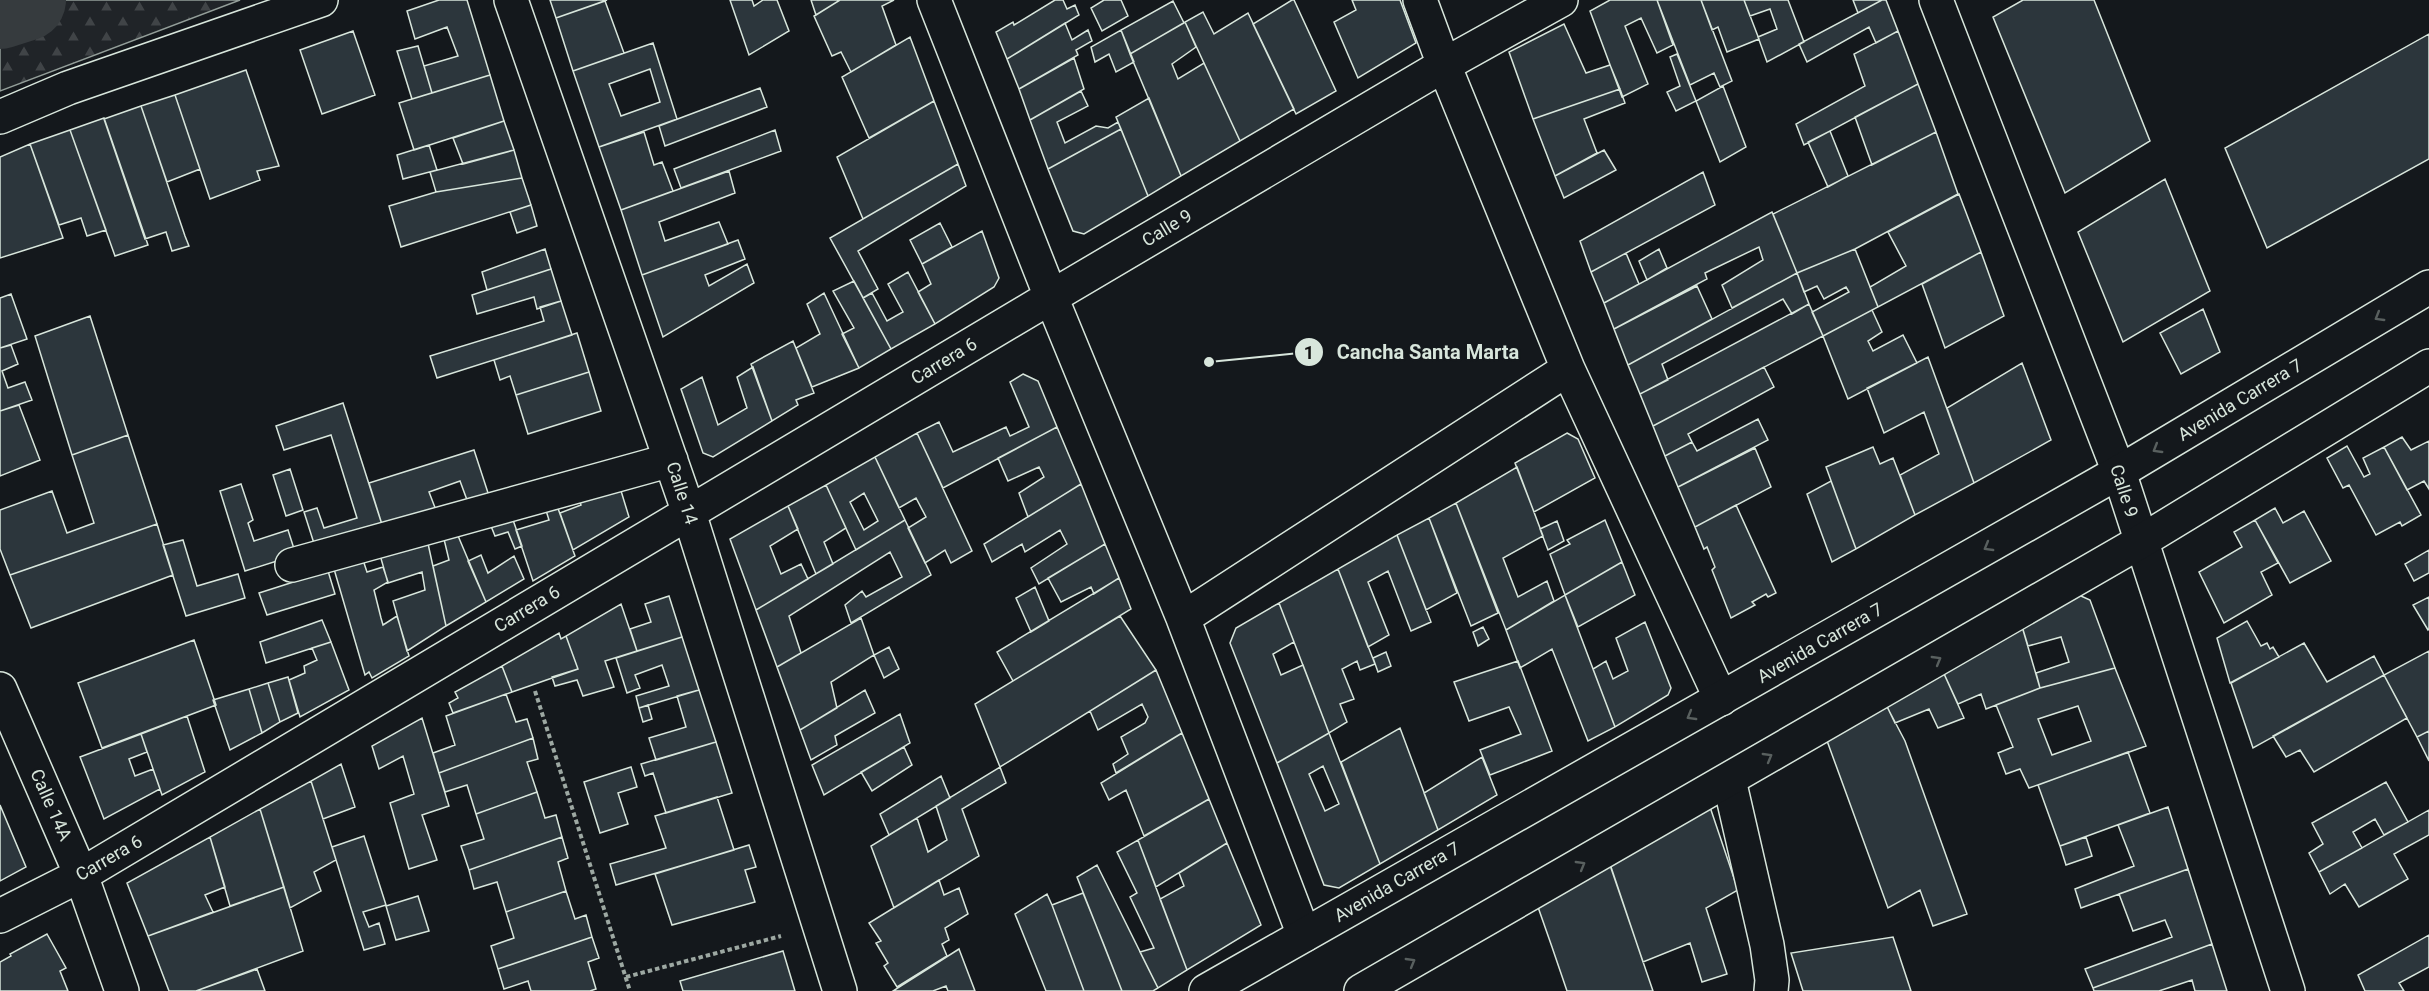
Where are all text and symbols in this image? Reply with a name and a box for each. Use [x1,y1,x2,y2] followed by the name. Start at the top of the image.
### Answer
[1138,205,1195,251] street label: Calle 9
[2375,309,2385,321] one-way arrow
[907,333,981,388] street label: Carrera 6
[1294,333,1531,371] callout: Cancha Santa Marta
[1337,340,1520,364] text: Cancha Santa Marta
[1304,342,1314,363] text: 1
[2174,354,2306,445] street label: Avenida Carrera 7
[2153,442,2163,454] one-way arrow
[663,459,702,527] street label: Calle 14
[2106,462,2143,520] street label: Calle 9
[1984,539,1995,551] one-way arrow
[490,581,564,636] street label: Carrera 6
[1753,598,1886,687] street label: Avenida Carrera 7
[1930,655,1941,667] one-way arrow
[1687,709,1697,720] one-way arrow
[1762,753,1772,765] one-way arrow
[26,766,77,844] street label: Calle 14A
[72,830,146,885] street label: Carrera 6
[1330,837,1463,926] street label: Avenida Carrera 7
[1574,861,1585,872] one-way arrow
[1405,958,1415,969] one-way arrow

